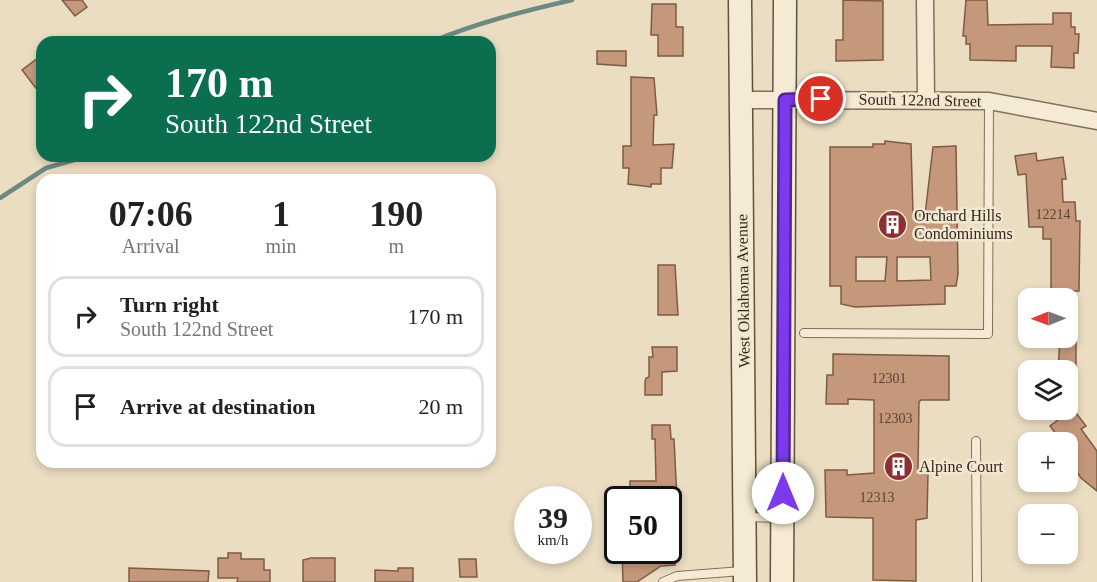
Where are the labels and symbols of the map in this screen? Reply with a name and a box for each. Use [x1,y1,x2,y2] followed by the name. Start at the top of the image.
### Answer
[795,73,846,124] pin
[859,90,982,110] street label: South 122nd Street
[914,207,1013,242] place label: Orchard Hills Condominiums
[1036,207,1071,222] house number: 12214
[877,208,909,240] building icon: Orchard Hills Condominiums
[733,214,753,368] street label: West Oklahoma Avenue
[1018,288,1078,348] north arrow
[872,371,907,386] house number: 12301
[878,411,913,426] house number: 12303
[882,450,914,482] building icon: Alpine Court
[919,458,1004,476] place label: Alpine Court
[751,461,815,525] position arrow
[604,486,682,564] speed limit sign: 50
[860,490,895,505] house number: 12313

